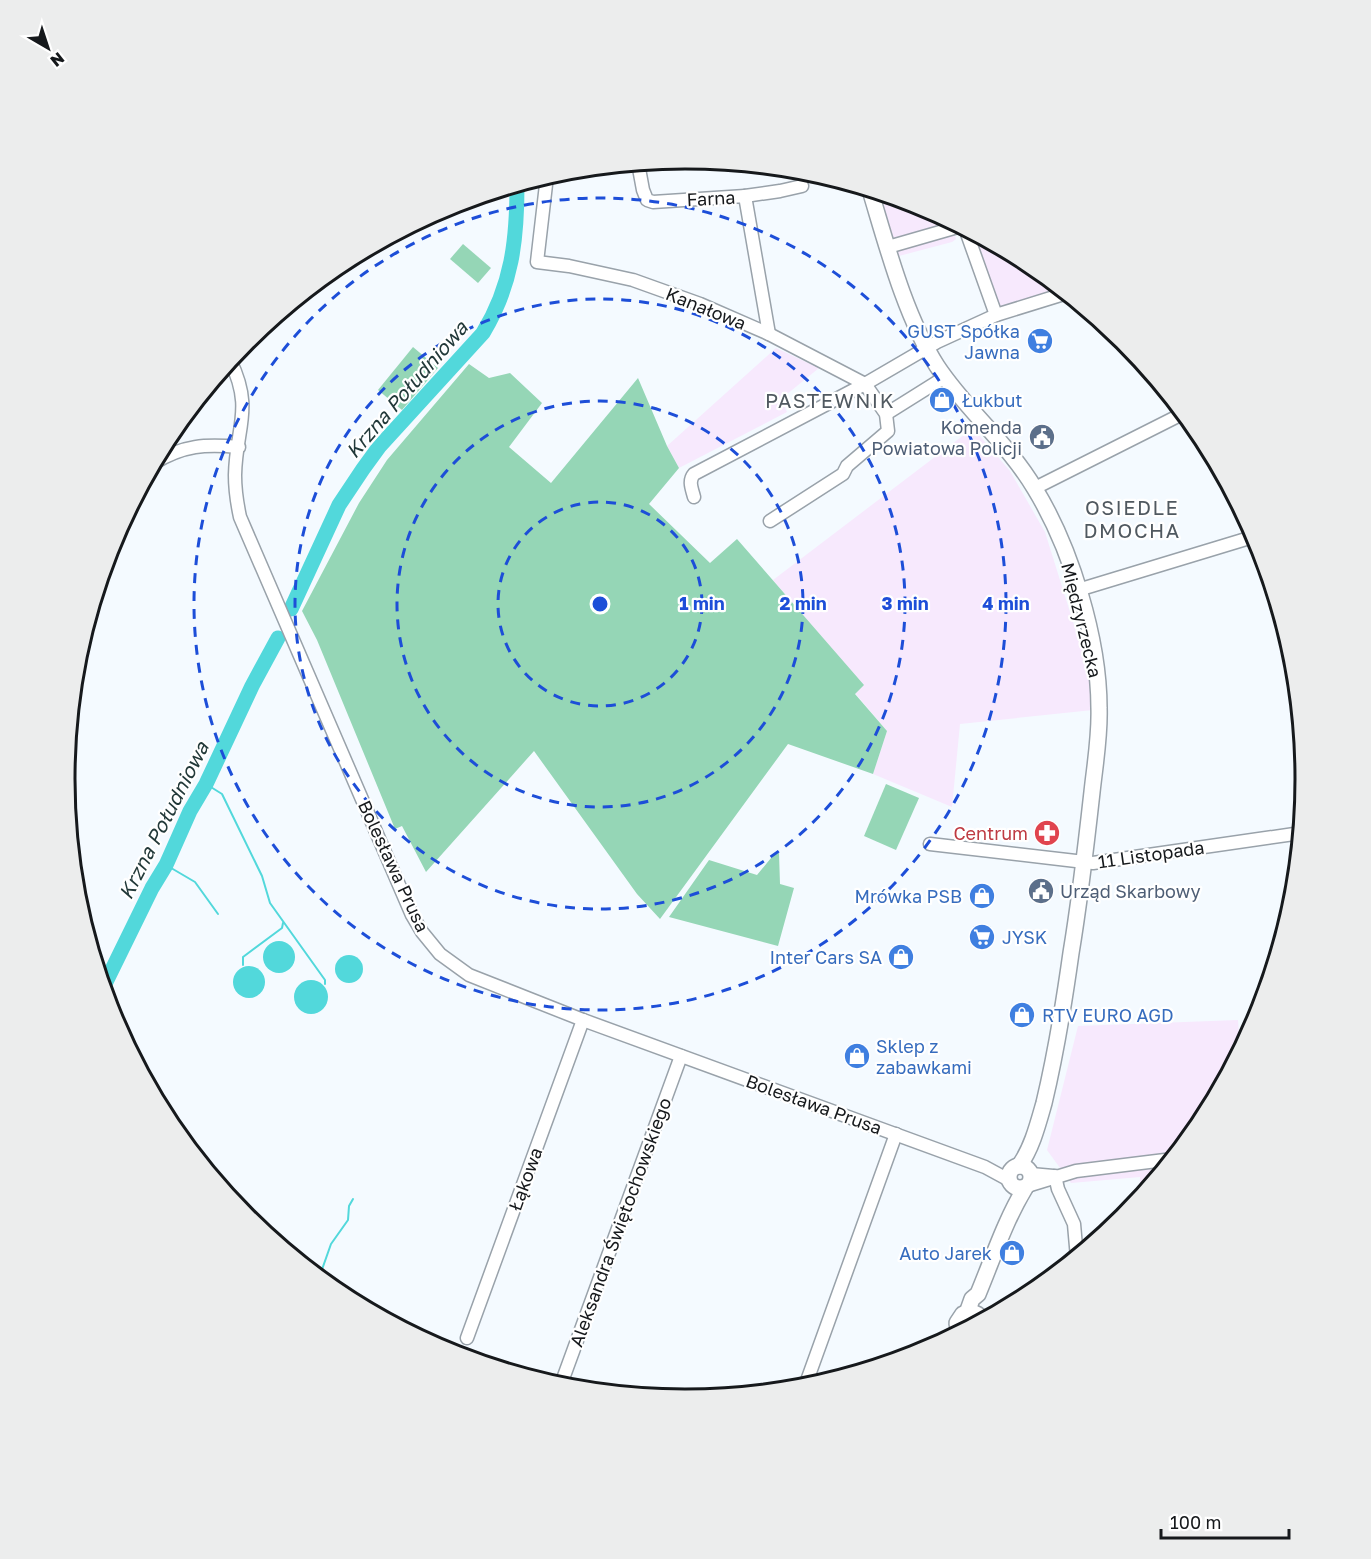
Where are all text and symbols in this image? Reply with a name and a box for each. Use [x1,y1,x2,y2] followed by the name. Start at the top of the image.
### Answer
[18,18,78,78] north arrow
[46,48,68,71] text: N
[686,186,736,210] street label: Farna
[663,282,749,334] street label: Kanałowa
[340,315,472,462] water label: Krzna Południowa
[907,320,1020,363] place label: GUST Spółka Jawna
[1025,326,1055,356] supermarket icon: GUST Spółka Jawna
[927,385,957,415] shop icon: Łukbut
[765,388,895,412] district label: PASTEWNIK
[962,389,1022,411] place label: Łukbut
[871,416,1022,459] place label: Komenda Powiatowa Policji
[1027,422,1057,452] public building icon: Komenda Powiatowa Policji
[1083,495,1181,542] district label: OSIEDLE DMOCHA
[1057,560,1107,680] street label: Międzyrzecka
[679,592,725,614] text: 1 min
[779,592,827,614] text: 2 min
[881,592,929,614] text: 3 min
[982,592,1030,614] text: 4 min
[590,594,610,614] centre of rings
[113,737,213,903] water label: Krzna Południowa
[354,797,434,935] street label: Bolesława Prusa
[1032,818,1062,848] pharmacy icon: Centrum
[953,822,1028,844] place label: Centrum
[1096,836,1206,872] street label: 11 Listopada
[1026,876,1056,906] public building icon: Urząd Skarbowy
[1060,880,1201,902] place label: Urząd Skarbowy
[967,881,997,911] shop icon: Mrówka PSB
[854,885,962,907] place label: Mrówka PSB
[967,922,997,952] supermarket icon: JYSK
[1002,926,1047,948] place label: JYSK
[886,942,916,972] shop icon: Inter Cars SA
[769,946,882,968] place label: Inter Cars SA
[1007,1000,1037,1030] shop icon: RTV EURO AGD
[1042,1004,1174,1026] place label: RTV EURO AGD
[876,1035,972,1078] place label: Sklep z zabawkami
[842,1041,872,1071] shop icon: Sklep z zabawkami
[743,1069,885,1139] street label: Bolesława Prusa
[565,1094,675,1350] street label: Aleksandra Świętochowskiego
[503,1144,547,1214] street label: Łąkowa
[997,1238,1027,1268] shop icon: Auto Jarek
[899,1242,992,1264] place label: Auto Jarek
[1161,1502,1288,1540] scale bar
[1170,1511,1221,1533] text: 100 m

